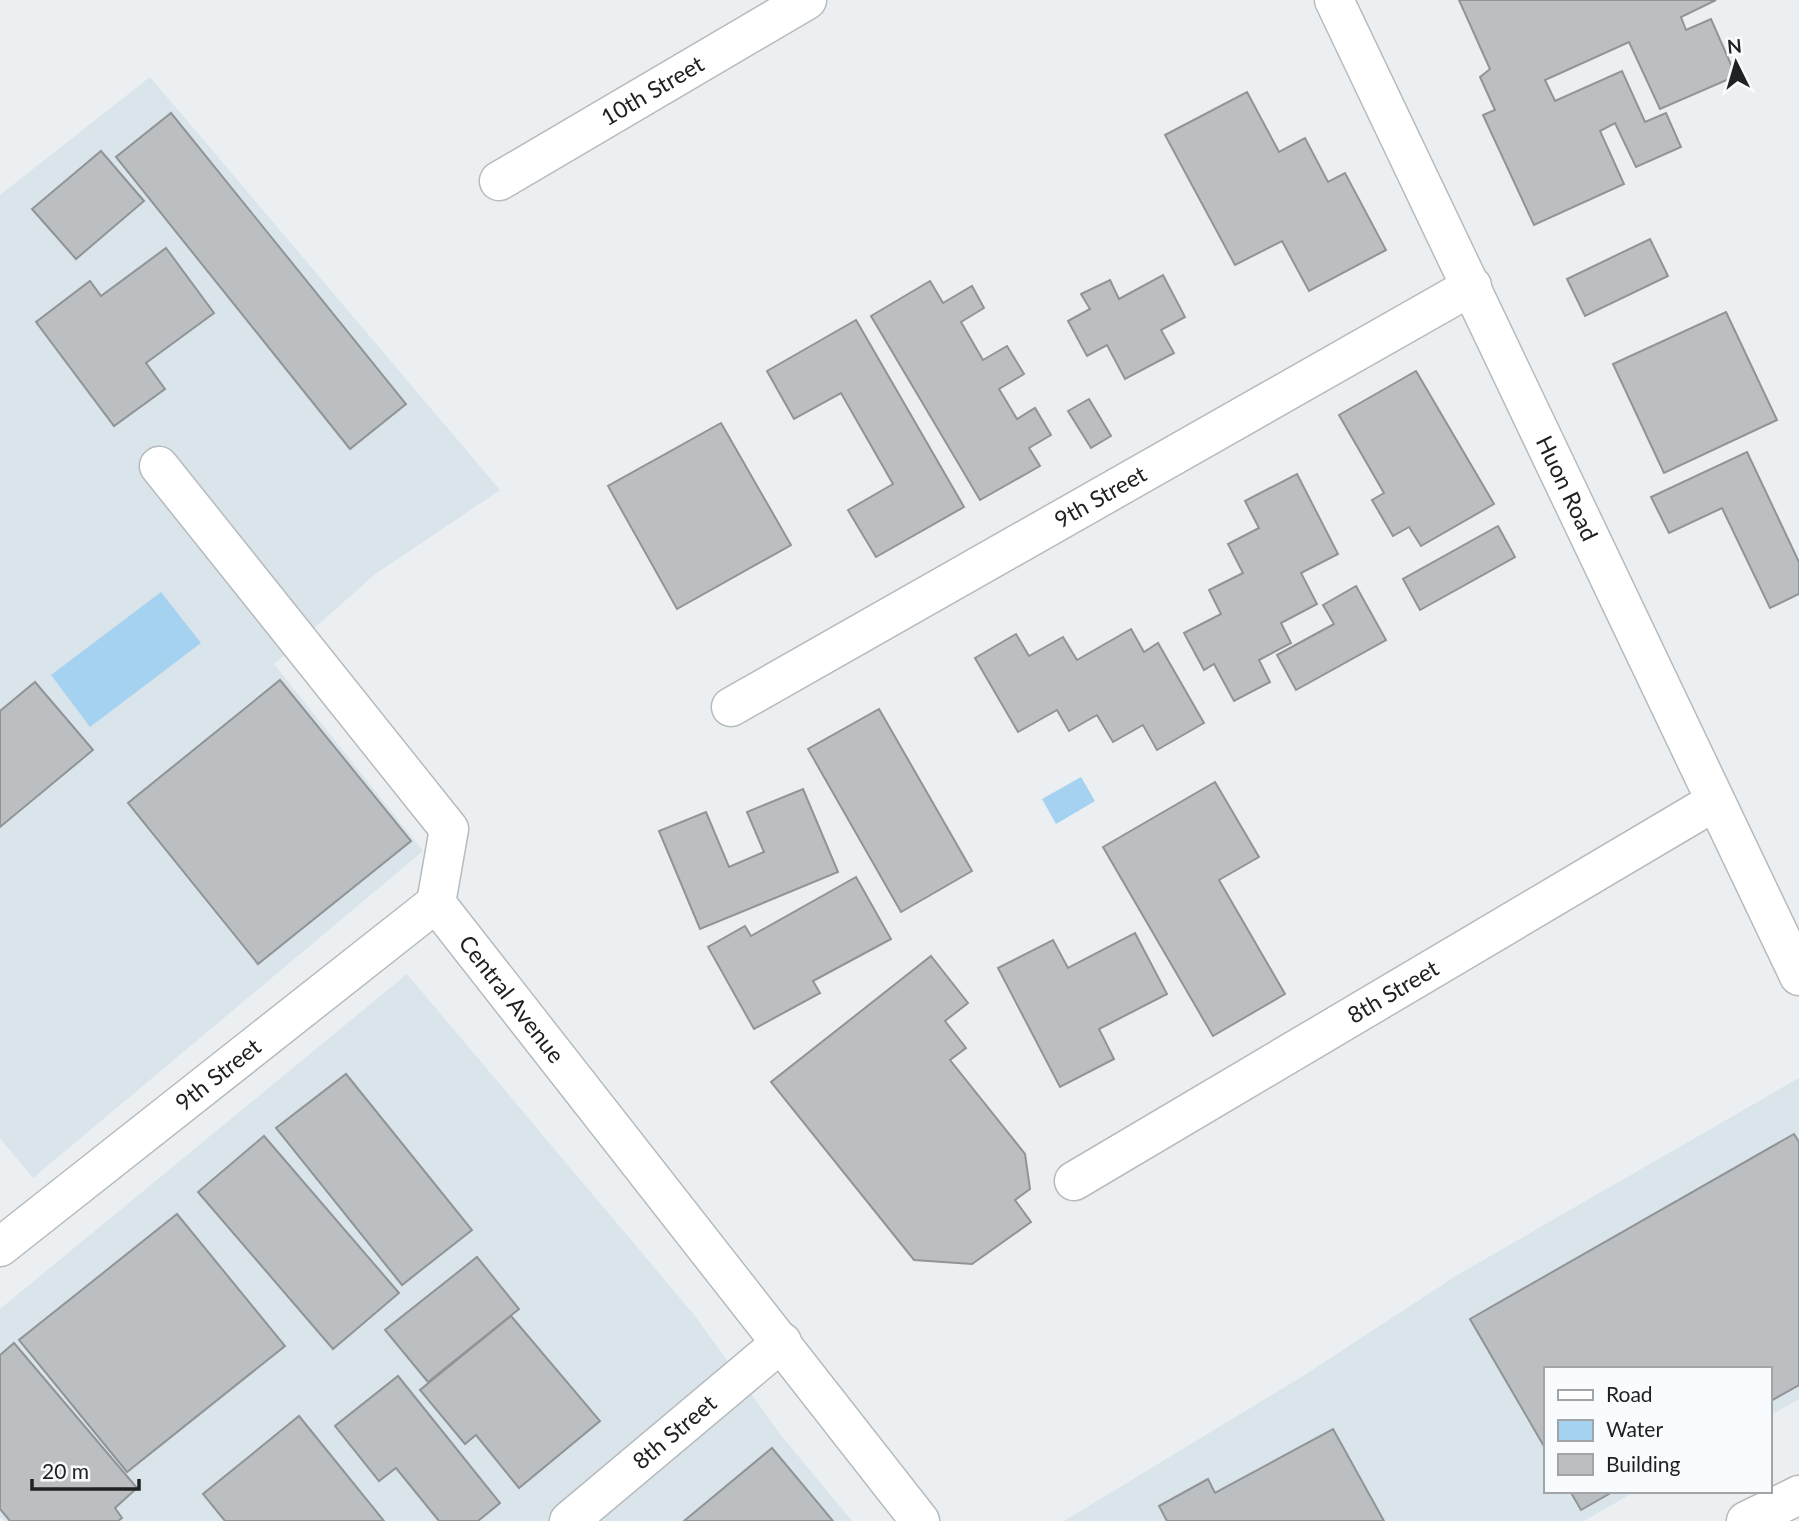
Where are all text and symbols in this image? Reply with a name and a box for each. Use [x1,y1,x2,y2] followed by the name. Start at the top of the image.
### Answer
[1701,28,1771,98] north arrow
[1726,33,1743,58] text: N
[596,49,709,131] street label: 10th Street
[1531,431,1605,545] street label: Huon Road
[1049,459,1151,533] street label: 9th Street
[453,929,571,1068] street label: Central Avenue
[1342,953,1444,1029] street label: 8th Street
[169,1031,267,1116] street label: 9th Street
[1544,1367,1771,1493] legend
[1606,1381,1653,1406] text: Road
[626,1388,722,1475] street label: 8th Street
[1606,1416,1663,1441] text: Water
[32,1448,138,1492] scale bar
[1606,1451,1681,1476] text: Building
[42,1458,89,1483] text: 20 m

